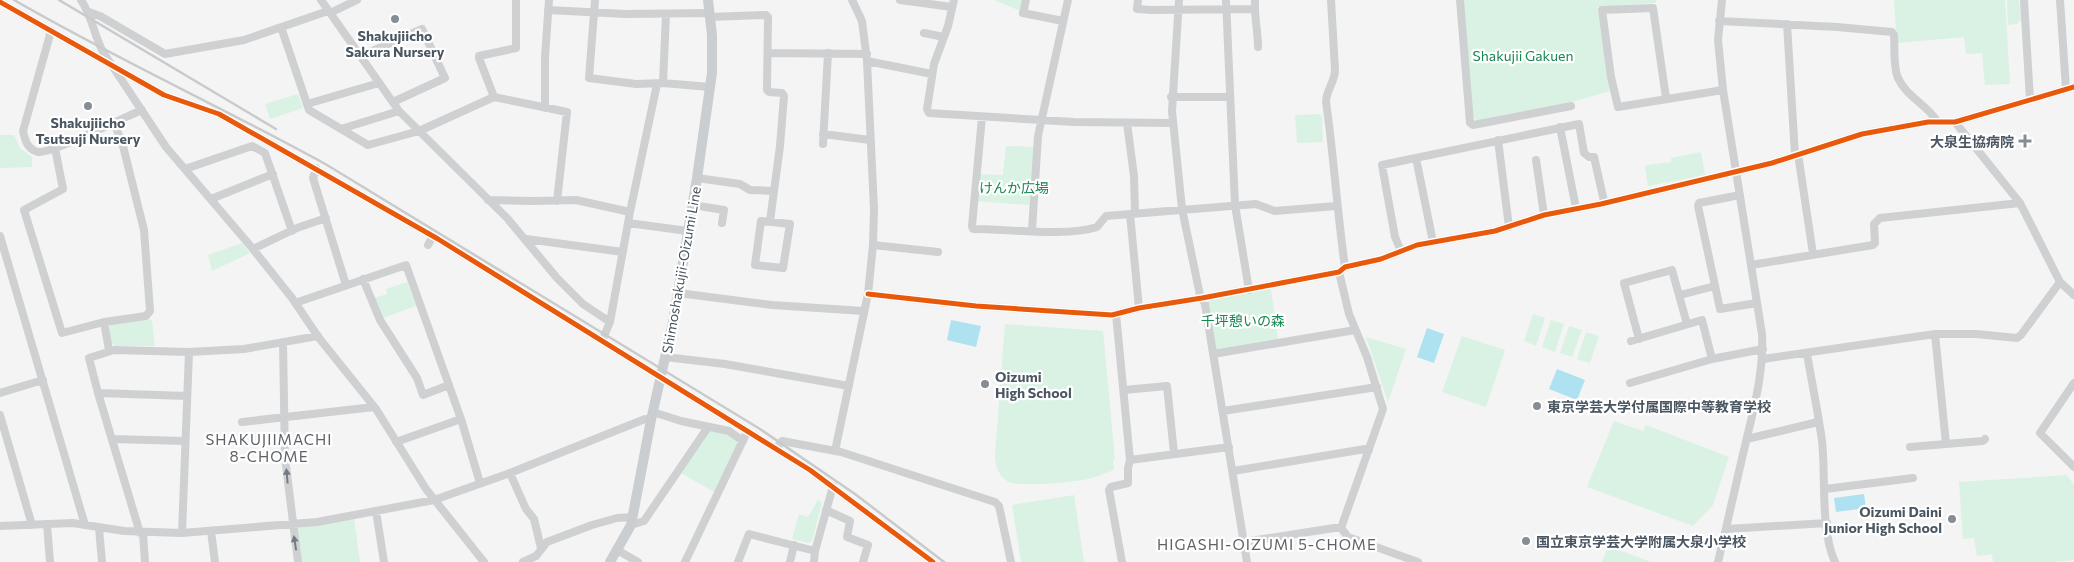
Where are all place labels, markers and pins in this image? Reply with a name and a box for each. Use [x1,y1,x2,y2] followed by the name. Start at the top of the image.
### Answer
[389,13,401,25] marker: Shakujiicho Sakura Nursery
[346,27,445,60] place label: Shakujiicho Sakura Nursery
[82,100,94,112] marker: Shakujiicho Tsutsuji Nursery
[36,114,141,147] place label: Shakujiicho Tsutsuji Nursery
[1930,133,2014,150] place label: 大泉生協病院
[2018,134,2032,148] marker: 大泉生協病院
[995,368,1072,401] place label: Oizumi High School
[979,378,991,390] marker: Oizumi High School
[1547,398,1771,415] place label: 東京学芸大学付属国際中等教育学校
[1531,400,1543,412] marker: 東京学芸大学付属国際中等教育学校
[1824,503,1942,536] place label: Oizumi Daini Junior High School
[1946,513,1958,525] marker: Oizumi Daini Junior High School
[1536,533,1746,550] place label: 国立東京学芸大学附属大泉小学校
[1520,535,1532,547] marker: 国立東京学芸大学附属大泉小学校

